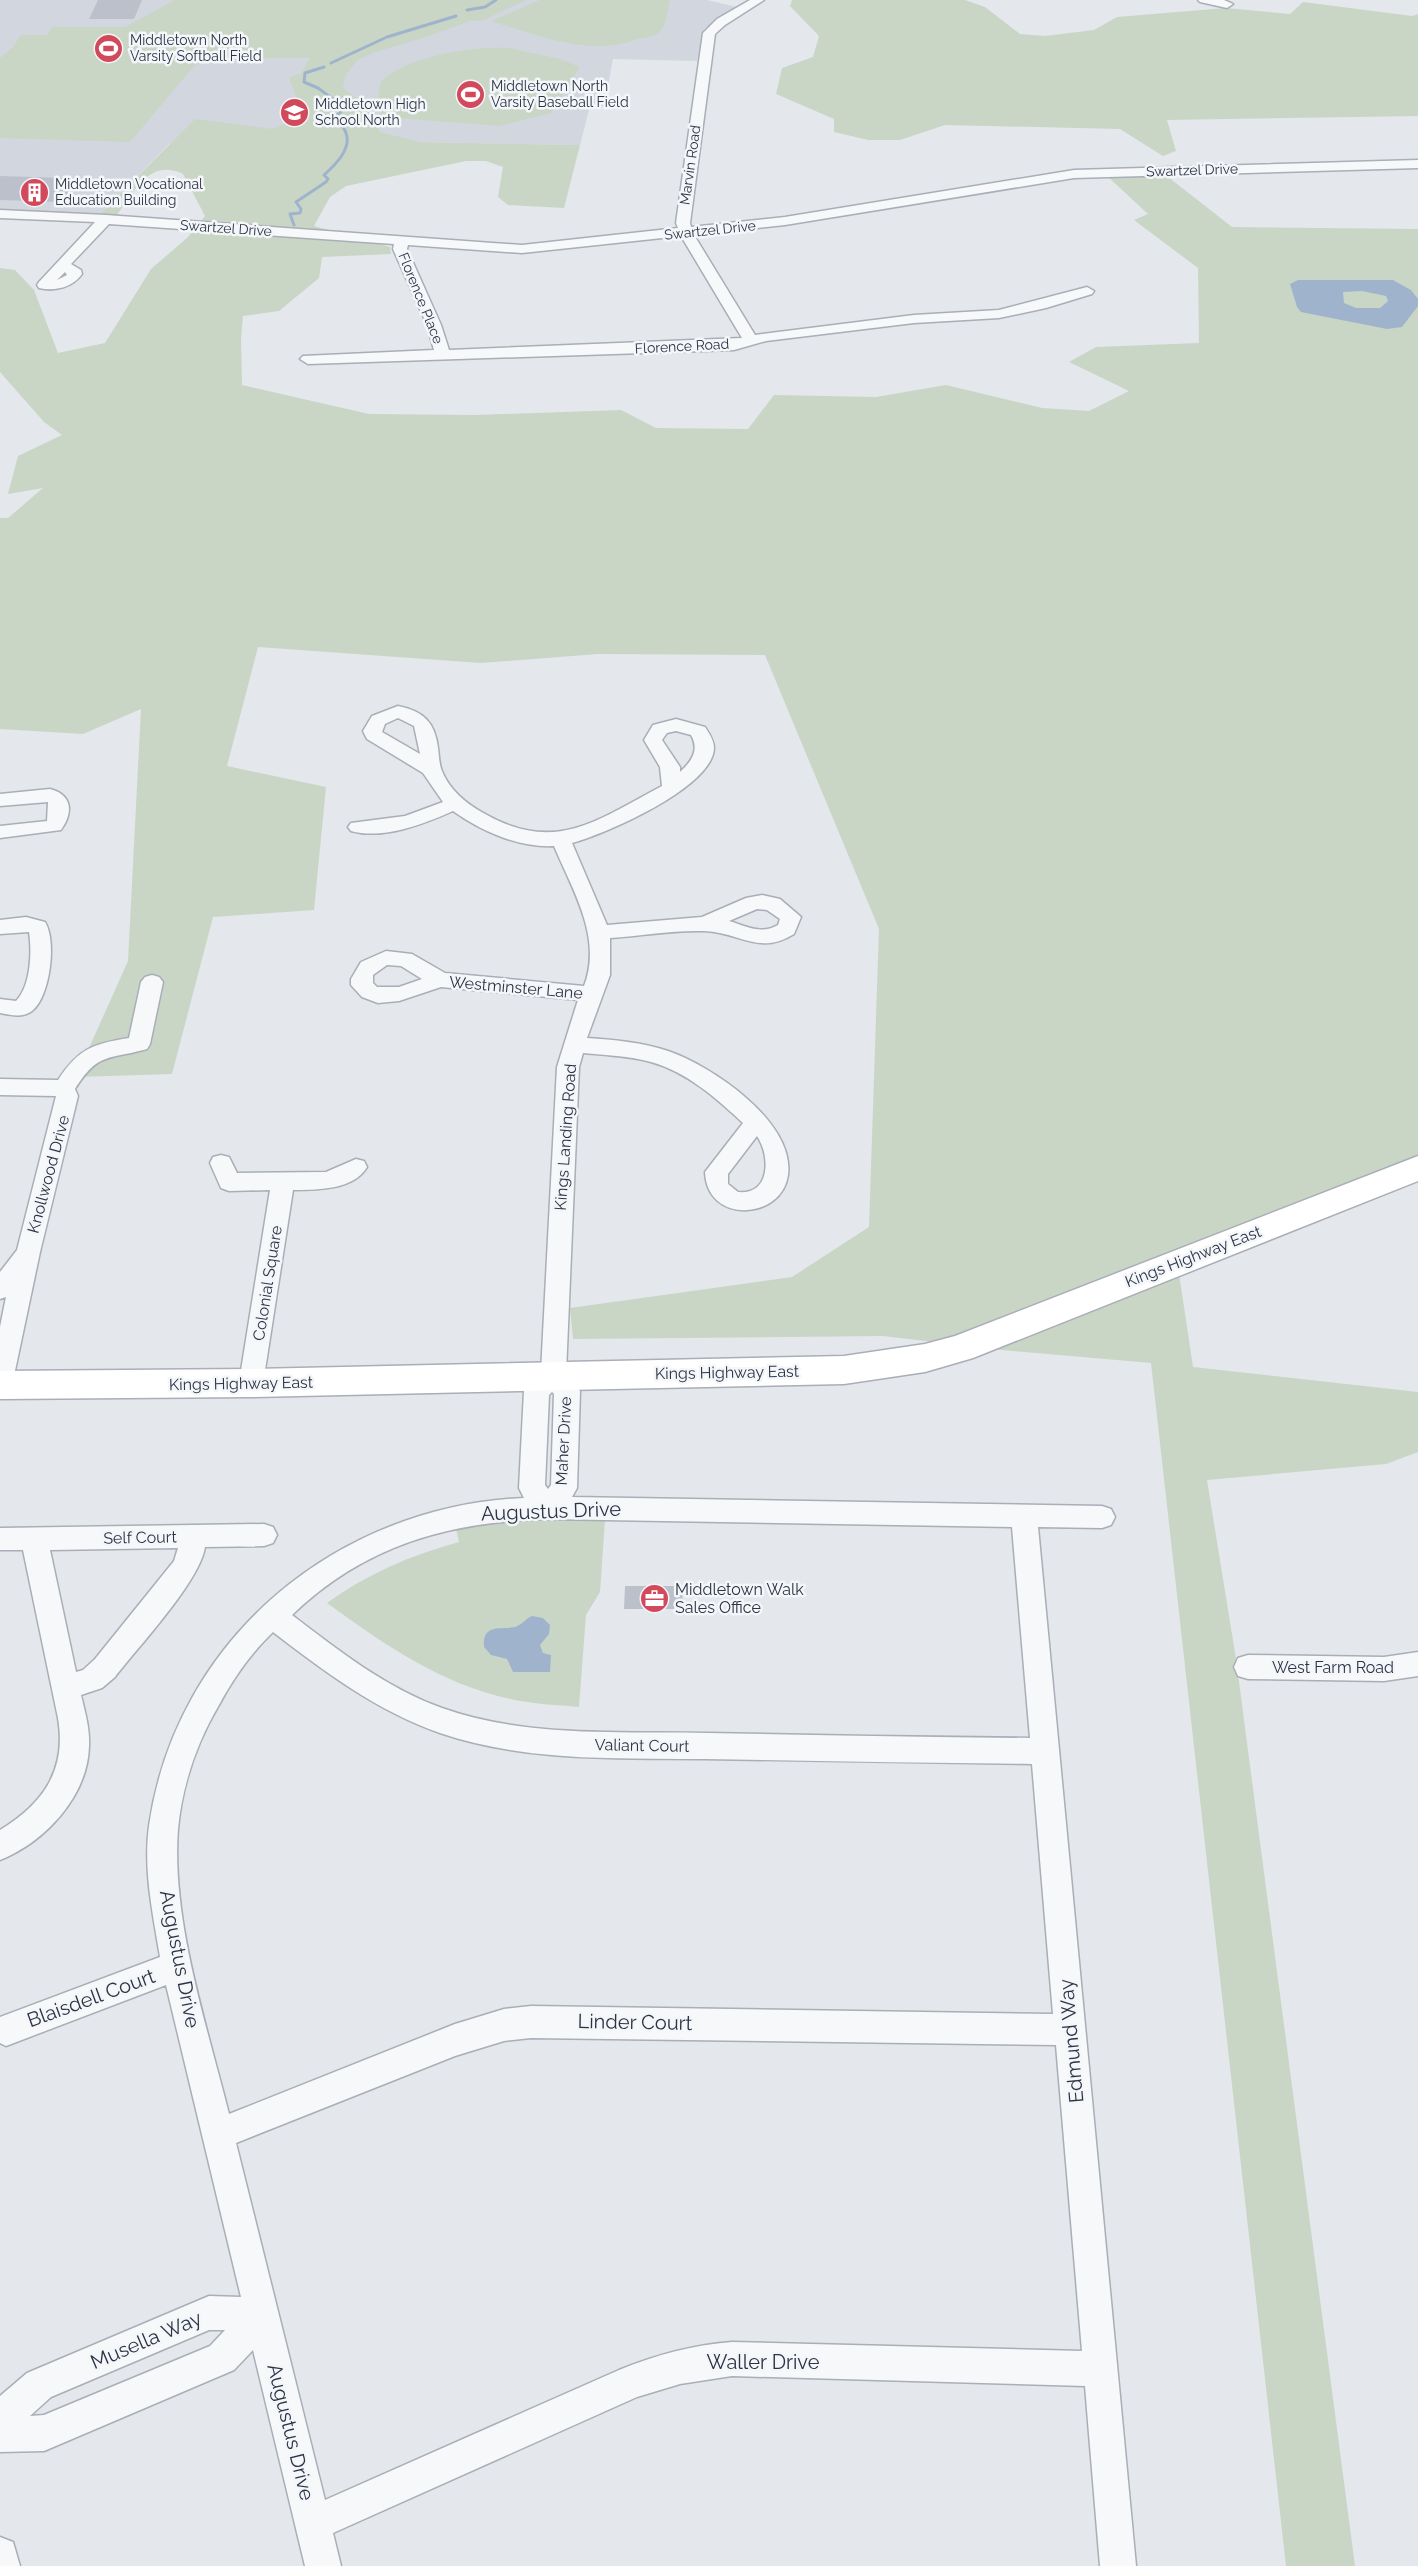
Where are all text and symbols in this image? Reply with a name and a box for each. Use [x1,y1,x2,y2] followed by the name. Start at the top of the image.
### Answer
[93,32,125,64] sports icon: Middletown North Varsity Softball Field
[130,32,262,64] place label: Middletown North Varsity Softball Field
[454,78,486,110] sports icon: Middletown North Varsity Baseball Field
[491,78,629,110] place label: Middletown North Varsity Baseball Field
[278,96,310,128] school or university icon: Middletown High School North
[315,96,426,128] place label: Middletown High School North
[676,124,704,206] street label: Marvin Road
[1146,160,1238,180] street label: Swartzel Drive
[18,176,50,208] building icon: Middletown Vocational Education Building
[55,176,203,208] place label: Middletown Vocational Education Building
[180,217,272,239] street label: Swartzel Drive
[663,217,757,243] street label: Swartzel Drive
[395,250,447,346] street label: Florence Place
[634,336,730,356] street label: Florence Road
[448,972,584,1003] street label: Westminster Lane
[551,1063,580,1211] street label: Kings Landing Road
[24,1113,73,1235] street label: Knollwood Drive
[1122,1222,1264,1291] street label: Kings Highway East
[249,1224,286,1342] street label: Colonial Square
[655,1362,800,1383] street label: Kings Highway East
[169,1373,314,1394] street label: Kings Highway East
[552,1396,575,1486] street label: Maher Drive
[481,1497,622,1525] street label: Augustus Drive
[103,1527,178,1548] street label: Self Court
[675,1580,804,1617] place label: Middletown Walk Sales Office
[638,1582,670,1614] office icon: Middletown Walk Sales Office
[1272,1658,1394,1677] street label: West Farm Road
[594,1735,690,1756] street label: Valiant Court
[155,1888,205,2030] street label: Augustus Drive
[24,1964,159,2032] street label: Blaisdell Court
[1054,1978,1088,2104] street label: Edmund Way
[577,2009,693,2035] street label: Linder Court
[87,2306,205,2374] street label: Musella Way
[707,2350,820,2374] street label: Waller Drive
[262,2361,320,2503] street label: Augustus Drive

